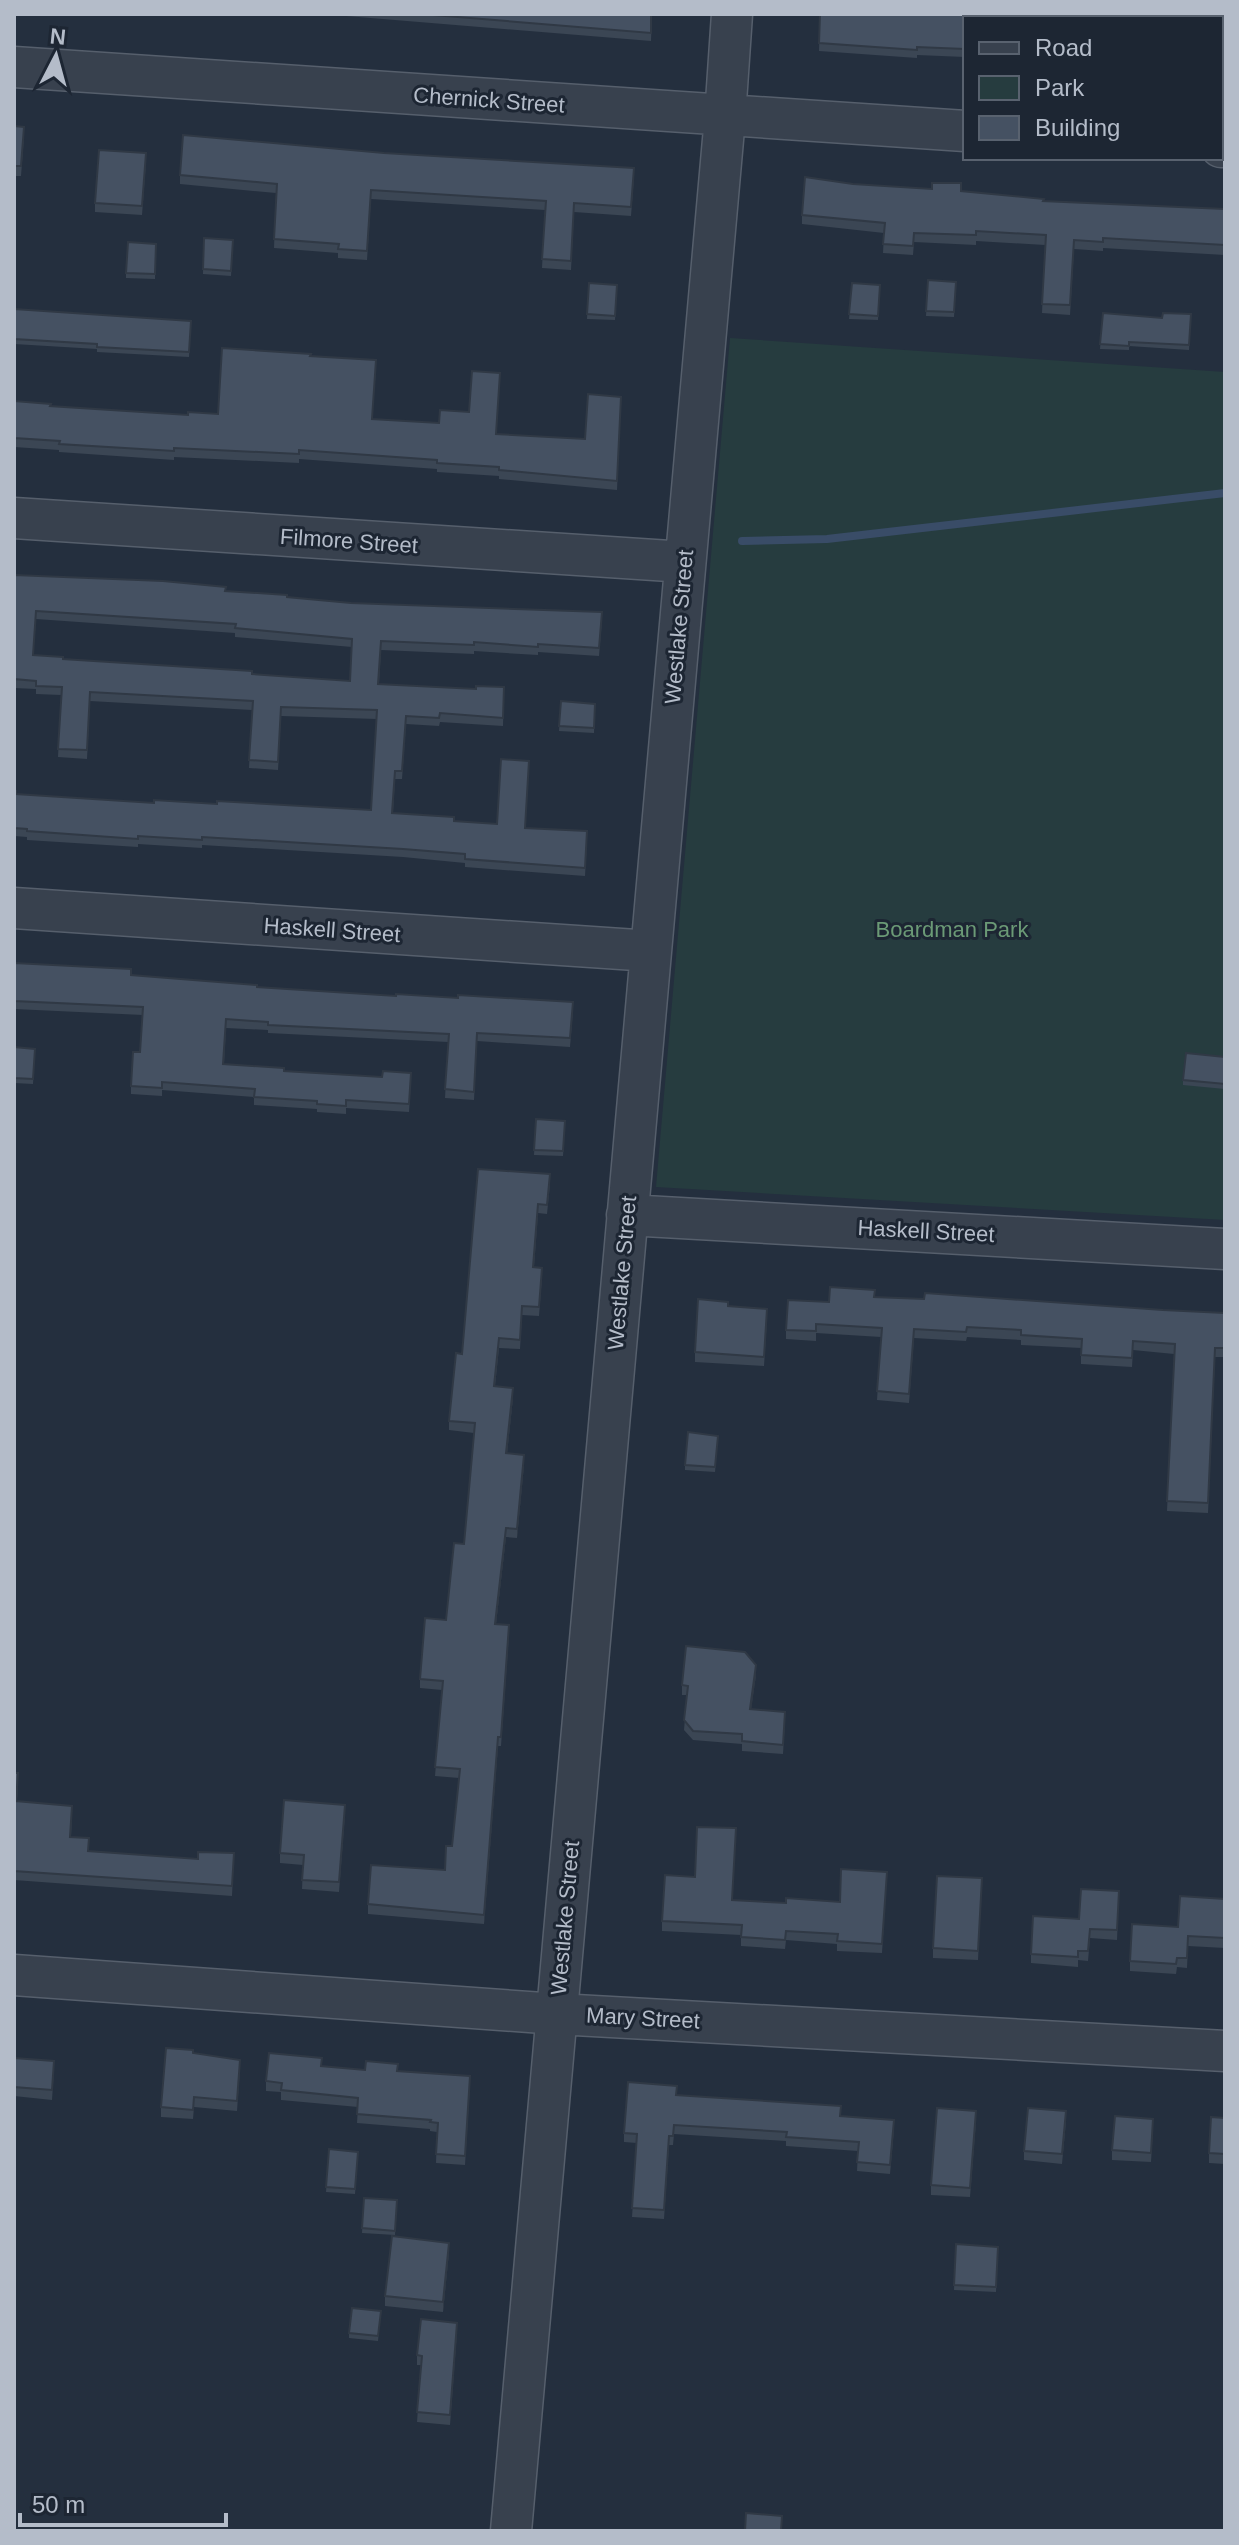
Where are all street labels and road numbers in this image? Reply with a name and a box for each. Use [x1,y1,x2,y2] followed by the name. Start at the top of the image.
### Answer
[413,82,565,118] street label: Chernick Street
[279,524,419,558] street label: Filmore Street
[660,549,698,705] street label: Westlake Street
[263,913,401,947] street label: Haskell Street
[603,1195,641,1351] street label: Westlake Street
[857,1215,995,1247] street label: Haskell Street
[546,1840,584,1996] street label: Westlake Street
[586,2003,700,2033] street label: Mary Street

